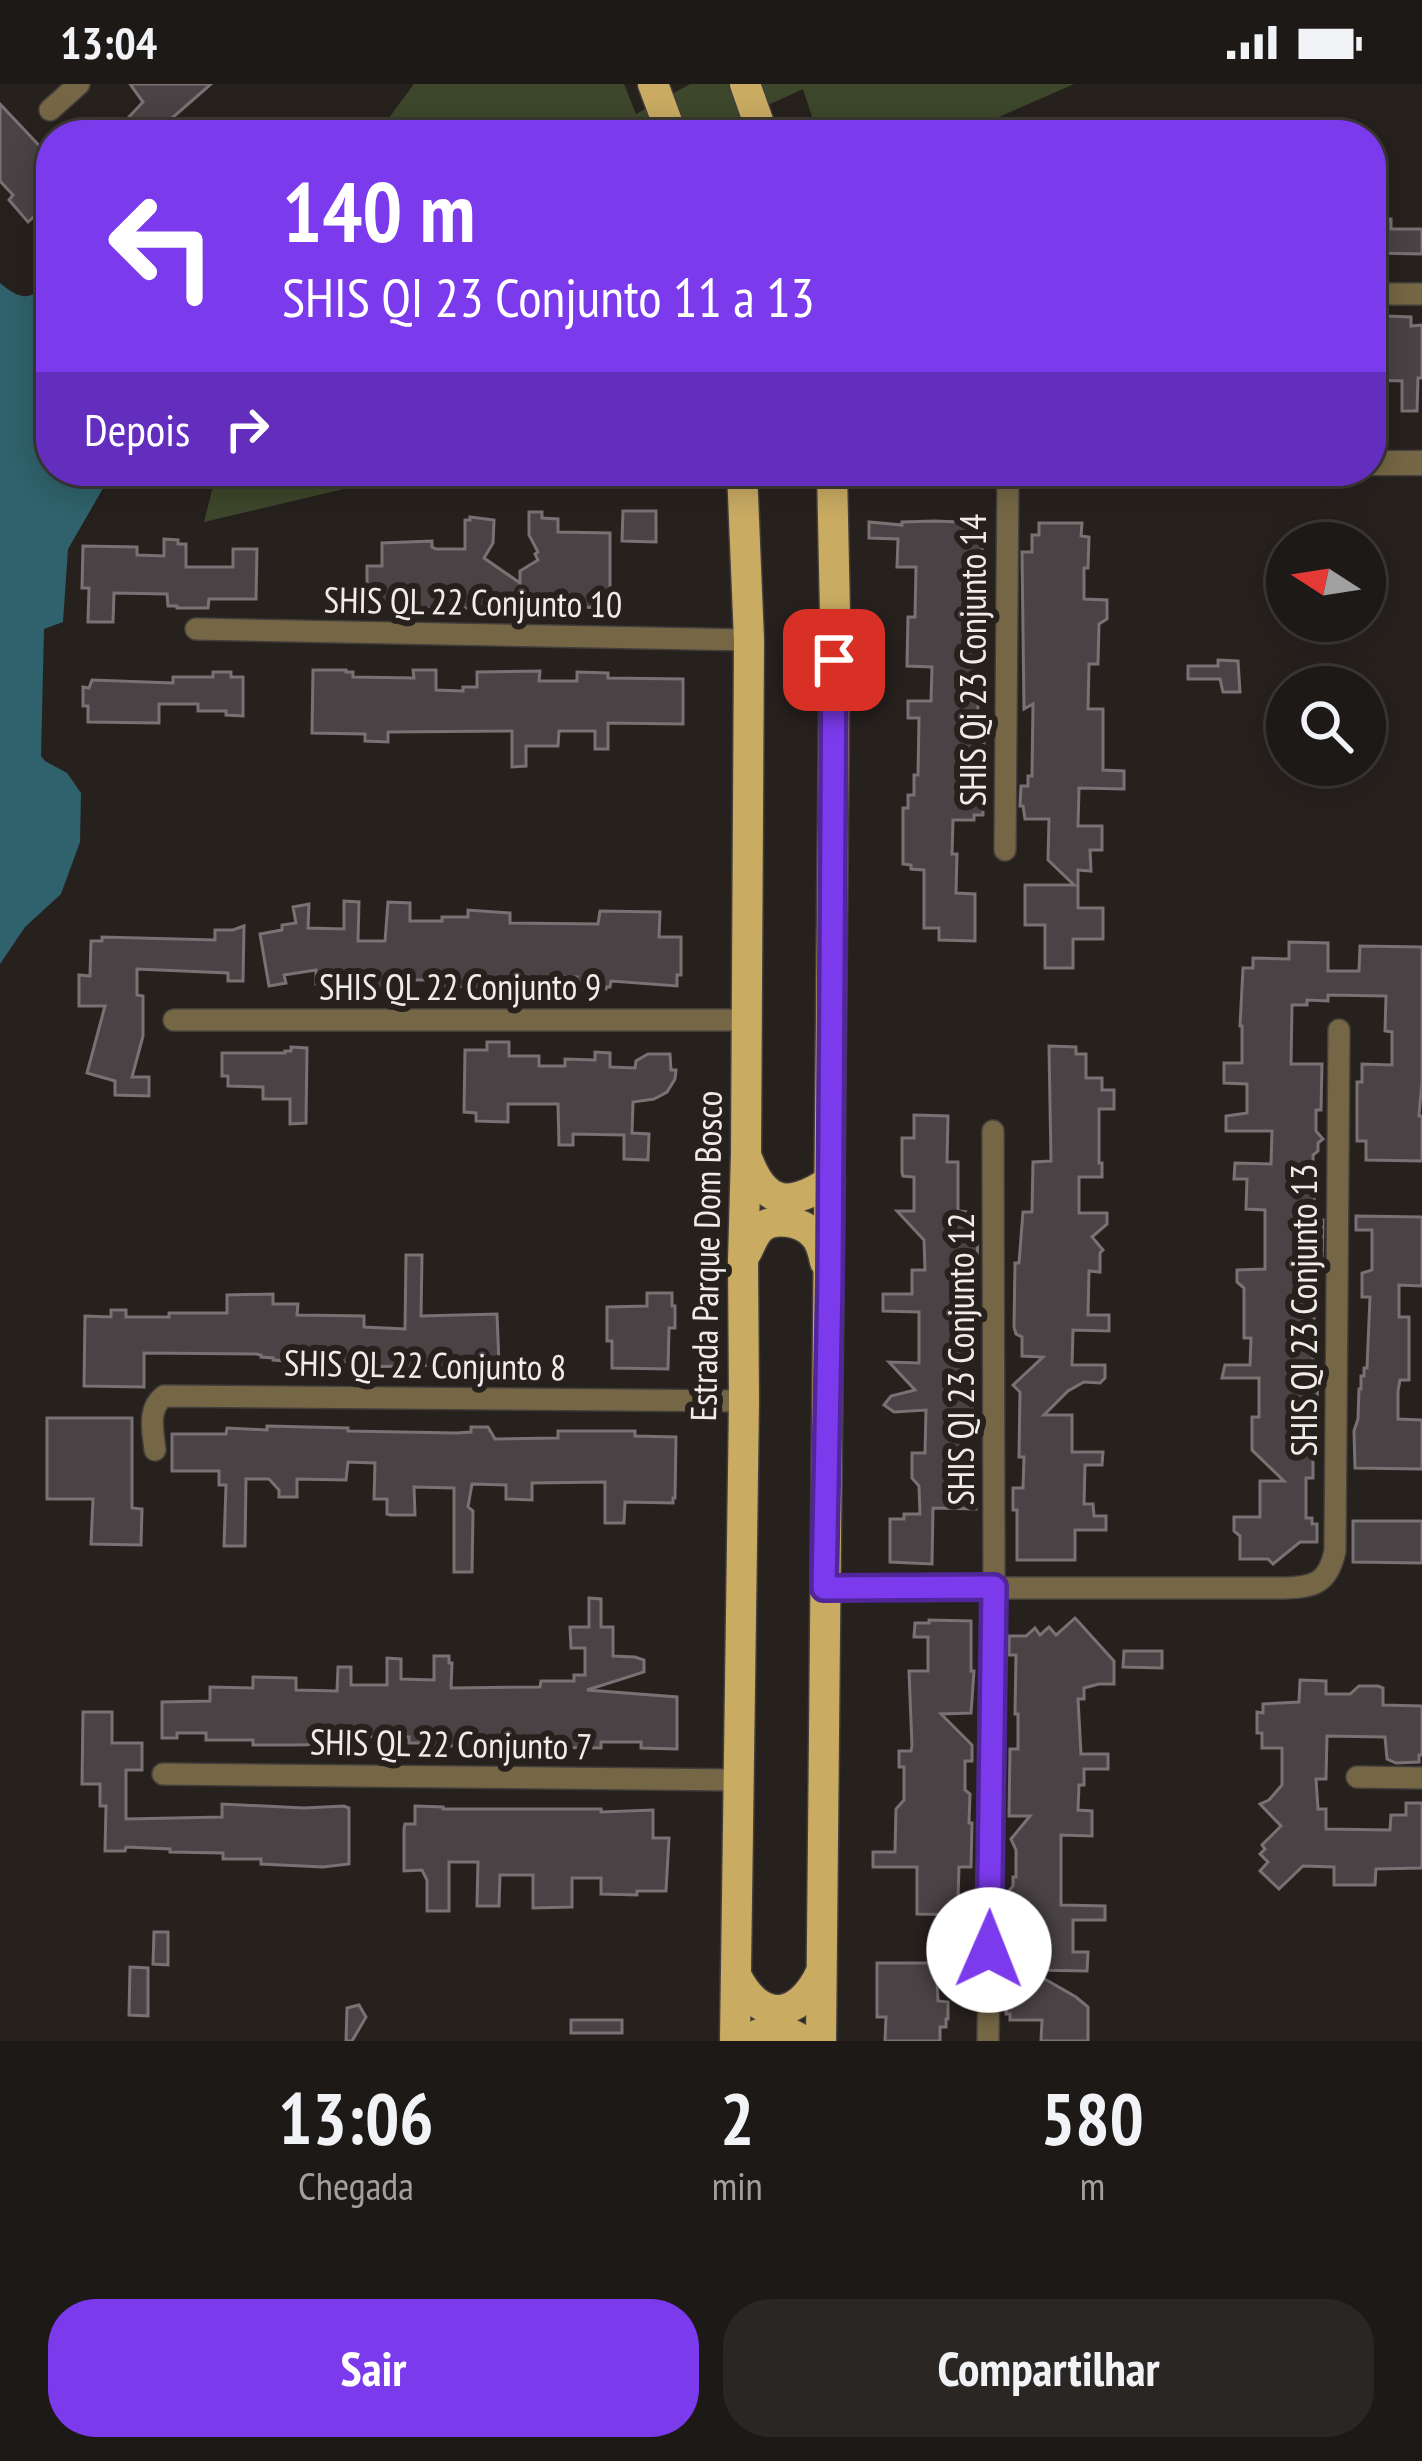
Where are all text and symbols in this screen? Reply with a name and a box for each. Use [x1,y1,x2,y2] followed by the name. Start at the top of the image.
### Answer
[60,13,157,71] text: 13:04
[282,156,475,265] text: 140 m
[84,168,240,324] icon: left
[282,262,815,332] text: SHIS QI 23 Conjunto 11 a 13
[214,396,280,462] icon: right
[84,400,190,458] text: Depois
[949,514,996,806] street label: SHIS Qi 23 Conjunto 14
[1266,522,1386,642] north arrow
[1266,522,1386,786] map controls
[323,575,623,628] street label: SHIS QL 22 Conjunto 10
[783,609,885,711] pin
[801,627,867,693] icon: arrive
[1266,666,1386,786] button: search
[319,963,601,1010] street label: SHIS QL 22 Conjunto 9
[679,1090,732,1422] street label: Estrada Parque Dom Bosco
[1280,1163,1327,1457] street label: SHIS QI 23 Conjunto 13
[937,1212,984,1506] street label: SHIS QI 23 Conjunto 12
[283,1339,567,1390] street label: SHIS QL 22 Conjunto 8
[309,1718,593,1769] street label: SHIS QL 22 Conjunto 7
[926,1887,1052,2013] position arrow
[278,2071,434,2164] text: 13:06
[720,2071,754,2164] text: 2
[1041,2071,1144,2164] text: 580
[298,2160,414,2211] text: Chegada
[712,2160,763,2211] text: min
[1080,2160,1105,2211] text: m
[48,2299,699,2437] button: Sair
[723,2299,1374,2437] button: Compartilhar

